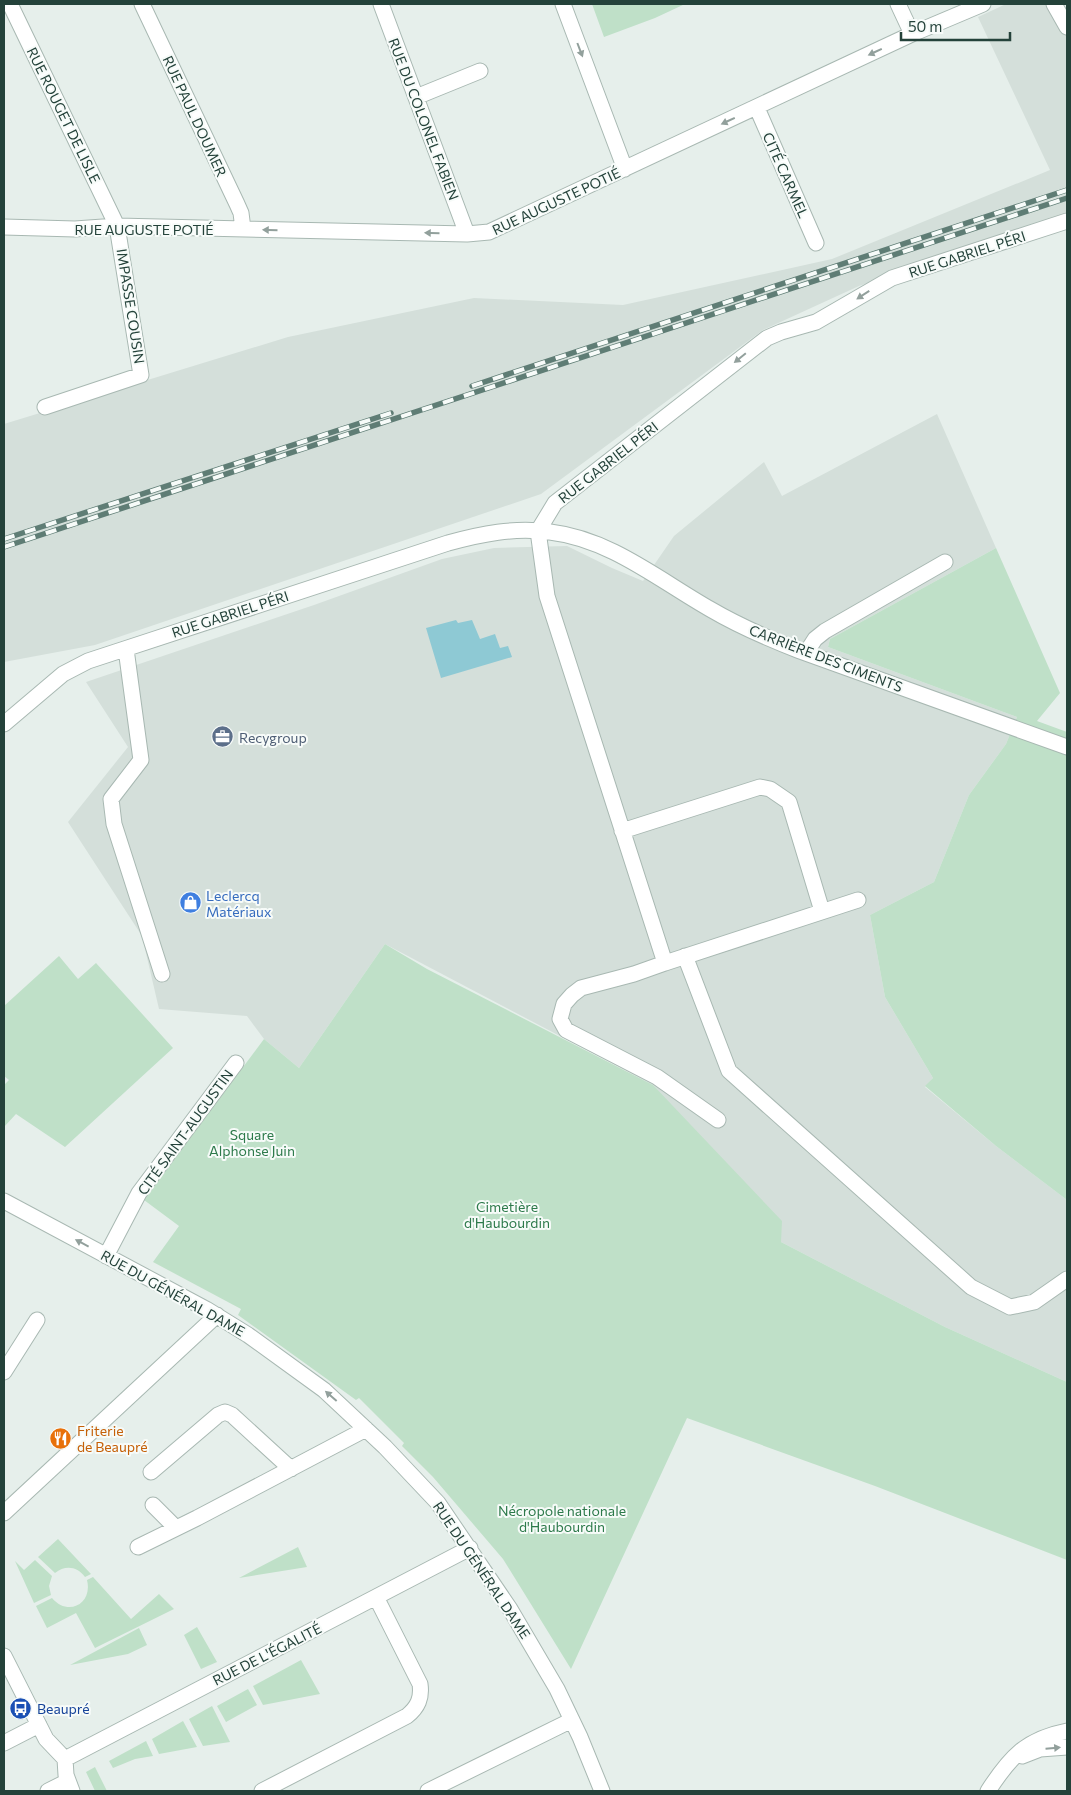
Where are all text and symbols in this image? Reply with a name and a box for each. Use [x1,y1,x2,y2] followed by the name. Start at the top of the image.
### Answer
[901,10,1010,42] scale bar
[908,17,942,35] text: 50 m
[385,36,463,202] street label: RUE DU COLONEL FABIEN
[577,42,584,57] one-way arrow
[24,44,104,186] street label: RUE ROUGET DE LISLE
[868,48,882,56] one-way arrow
[160,53,230,179] street label: RUE PAUL DOUMER
[721,117,735,125] one-way arrow
[760,130,812,220] street label: CITÉ CARMEL
[489,164,623,238] street label: RUE AUGUSTE POTIÉ
[74,221,214,238] street label: RUE AUGUSTE POTIÉ
[262,225,278,233] one-way arrow
[906,227,1028,281] street label: RUE GABRIEL PÉRI
[424,229,440,237] one-way arrow
[114,247,148,365] street label: IMPASSE COUSIN
[856,290,870,300] one-way arrow
[734,353,747,364] one-way arrow
[555,418,661,506] street label: RUE GABRIEL PÉRI
[169,587,291,641] street label: RUE GABRIEL PÉRI
[747,621,905,695] street label: CARRIÈRE DES CIMENTS
[211,725,235,749] office icon: Recygroup
[239,729,307,746] place label: Recygroup
[206,887,272,920] place label: Leclercq Matériaux
[178,891,202,915] shop icon: Leclercq Matériaux
[134,1066,236,1198] street label: CITÉ SAINT-AUGUSTIN
[209,1126,295,1159] park label: Square Alphonse Juin
[464,1198,550,1231] park label: Cimetière d'Haubourdin
[75,1238,88,1247] one-way arrow
[98,1246,248,1340] street label: RUE DU GÉNÉRAL DAME
[324,1390,337,1401] one-way arrow
[77,1422,148,1455] place label: Friterie de Beaupré
[49,1426,73,1450] restaurant icon: Friterie de Beaupré
[430,1498,534,1642] street label: RUE DU GÉNÉRAL DAME
[498,1502,626,1535] park label: Nécropole nationale d'Haubourdin
[210,1619,324,1689] street label: RUE DE L'ÉGALITÉ
[9,1696,33,1720] bus stop icon: Beaupré
[37,1700,90,1717] place label: Beaupré
[1046,1744,1062,1752] one-way arrow

